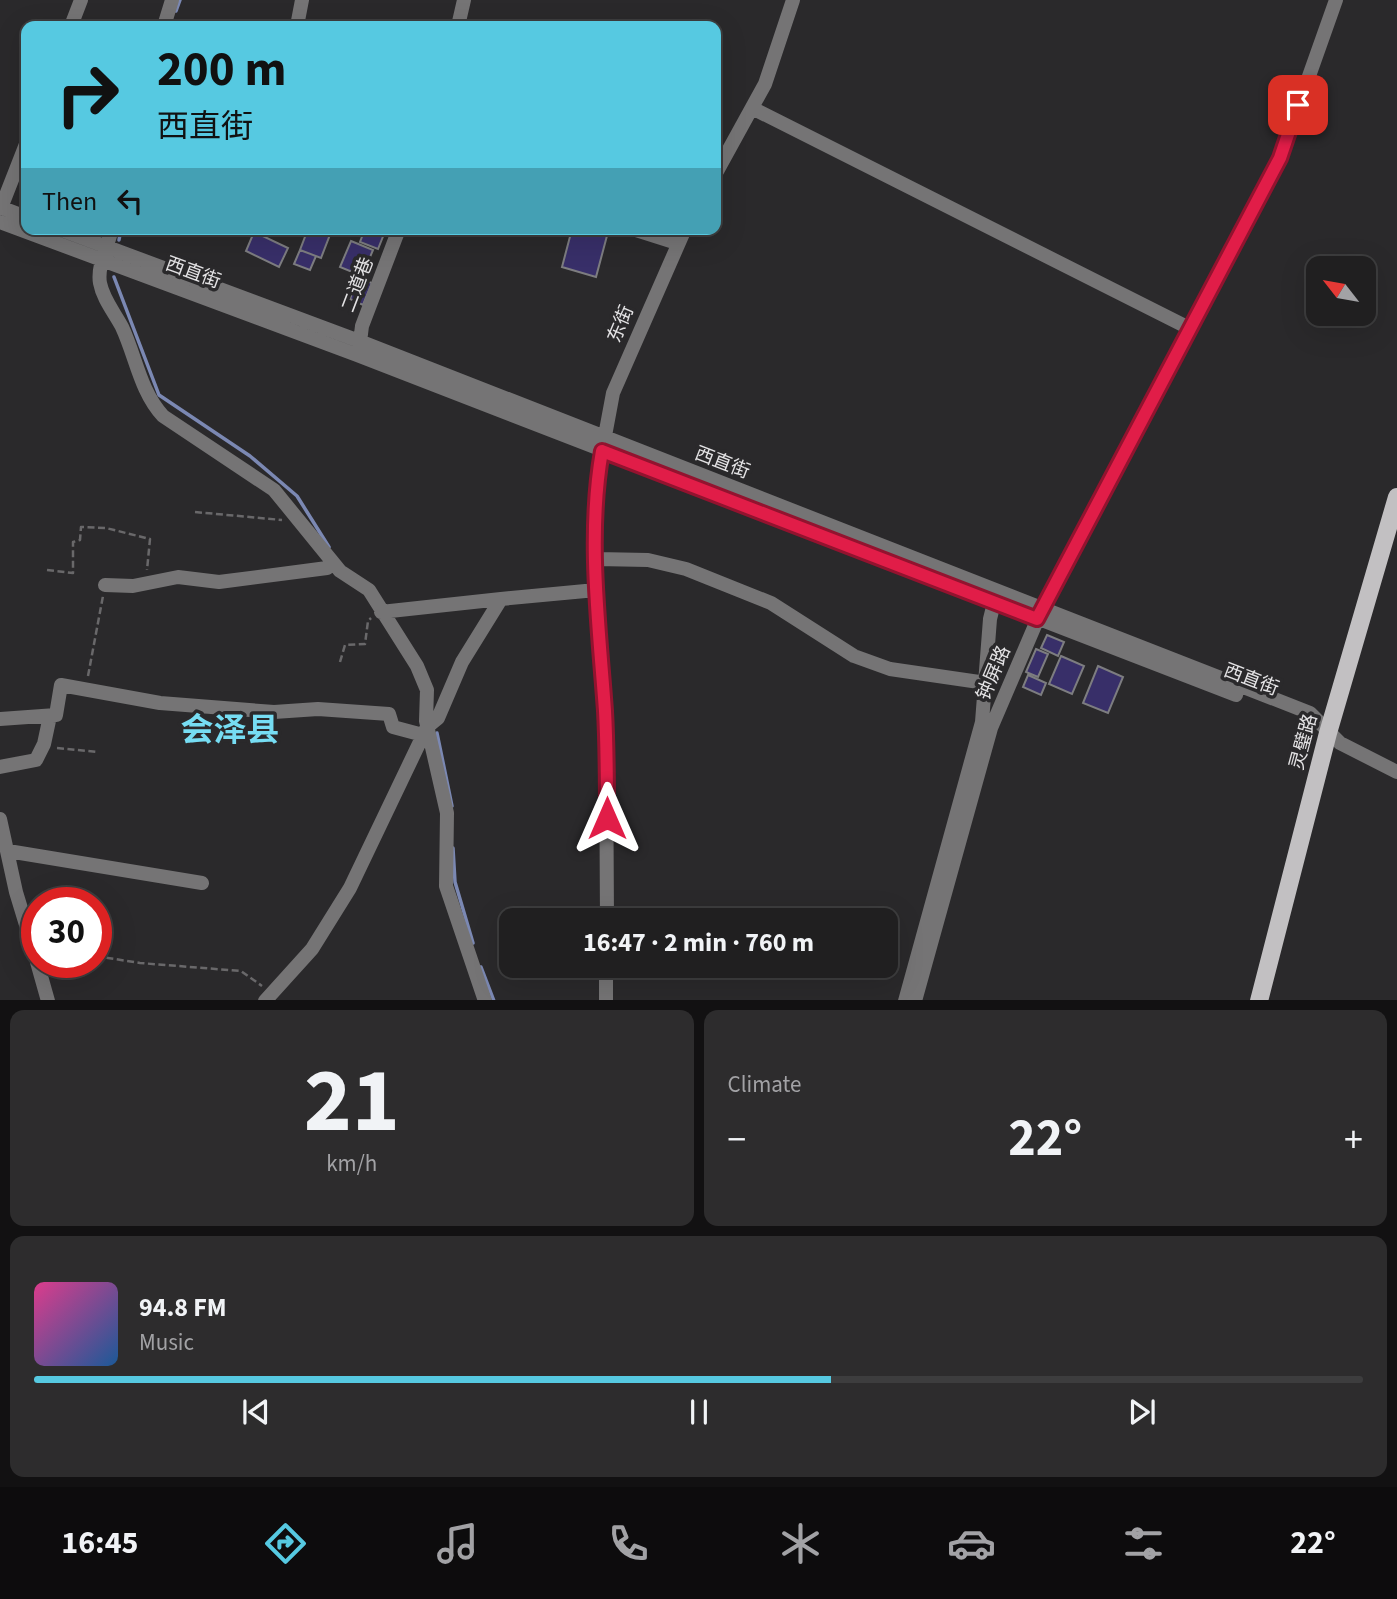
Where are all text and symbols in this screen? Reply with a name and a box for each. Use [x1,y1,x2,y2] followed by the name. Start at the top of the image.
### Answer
[157,35,286,105] text: 200 m
[42,49,133,140] icon: right
[1268,75,1328,135] pin
[1279,86,1317,124] icon: arrive
[157,104,253,150] text: 西直街
[111,182,149,220] icon: left
[42,183,97,220] text: Then
[162,251,224,295] street label: 西直街
[335,254,381,316] street label: 二道巷
[1306,256,1376,326] north arrow
[1306,256,1376,326] map controls
[601,301,641,347] street label: 东街
[691,440,753,486] street label: 西直街
[970,641,1018,705] street label: 钟屏路
[1220,657,1282,703] street label: 西直街
[181,707,280,754] district label: 会泽县
[1284,711,1324,773] street label: 灵璧路
[570,781,644,855] position arrow
[21,887,112,978] speed limit sign: 30
[583,924,814,961] text: 16:47 · 2 min · 760 m
[304,1037,400,1166] text: 21
[728,1068,801,1101] text: Climate
[1008,1102,1082,1176] text: 22°
[728,1113,746,1167] text: −
[1344,1113,1363,1167] text: +
[326,1147,377,1180] text: km/h
[139,1289,227,1326] text: 94.8 FM
[139,1326,194,1359] text: Music
[237,1393,275,1431] icon: previous
[680,1393,718,1431] icon: pause
[1123,1393,1161,1431] icon: next
[261,1519,310,1568] icon: directions
[433,1519,482,1568] icon: music
[604,1519,653,1568] icon: phone
[776,1519,825,1568] icon: climate
[947,1519,996,1568] icon: car
[1119,1519,1168,1568] icon: filters
[61,1520,138,1566] text: 16:45
[1290,1520,1336,1566] text: 22°

